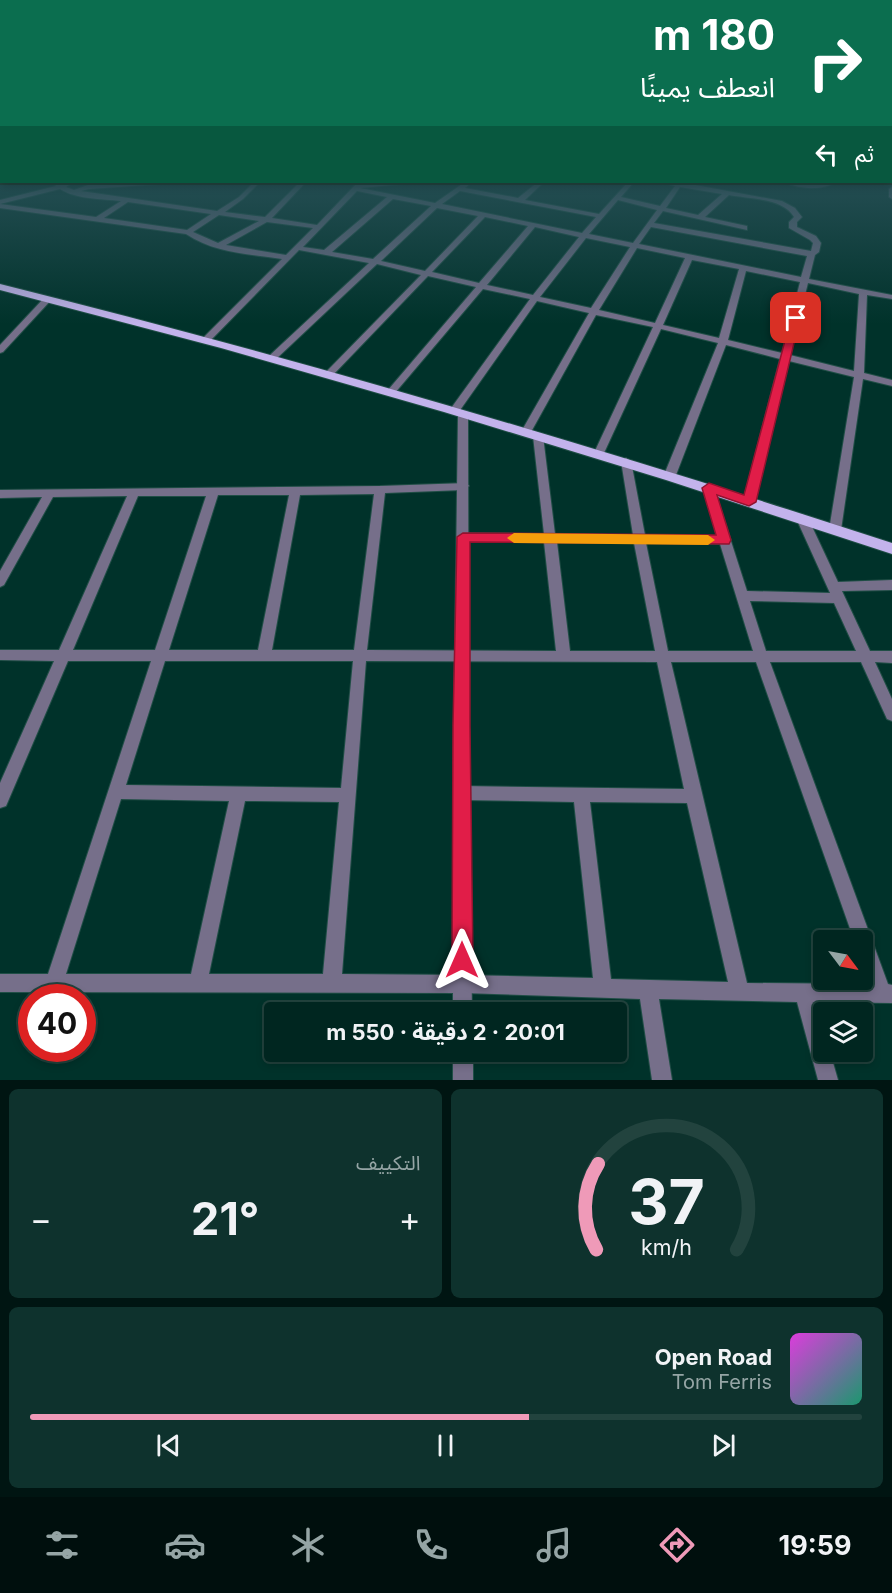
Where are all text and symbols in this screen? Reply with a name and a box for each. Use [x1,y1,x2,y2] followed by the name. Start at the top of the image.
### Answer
[653,9,775,60] text: 180 m
[796,24,874,102] icon: right
[640,71,775,104] text: انعطف يمينًا
[810,138,843,171] icon: left
[855,141,874,167] text: ثم
[770,292,821,343] pin
[779,301,812,334] icon: arrive
[430,928,494,992] position arrow
[813,930,873,990] north arrow
[813,930,873,1062] map controls
[18,984,96,1062] speed limit sign: 40
[813,1002,873,1062] button: layers
[326,1019,565,1045] text: 20:01 · 2 دقيقة · 550 m
[356,1151,421,1175] text: التكييف
[628,1164,705,1239] text: 37
[191,1191,259,1246] text: 21°
[30,1199,52,1239] text: −
[399,1199,421,1239] text: +
[641,1235,692,1261] text: km/h
[655,1344,772,1370] text: Open Road
[672,1370,772,1394] text: Tom Ferris
[152,1429,185,1462] icon: previous
[429,1429,462,1462] icon: pause
[707,1429,740,1462] icon: next
[41,1524,83,1566] icon: filters
[164,1524,206,1566] icon: car
[287,1524,329,1566] icon: climate
[410,1524,452,1566] icon: phone
[533,1524,575,1566] icon: music
[656,1524,698,1566] icon: directions
[779,1529,852,1562] text: 19:59

